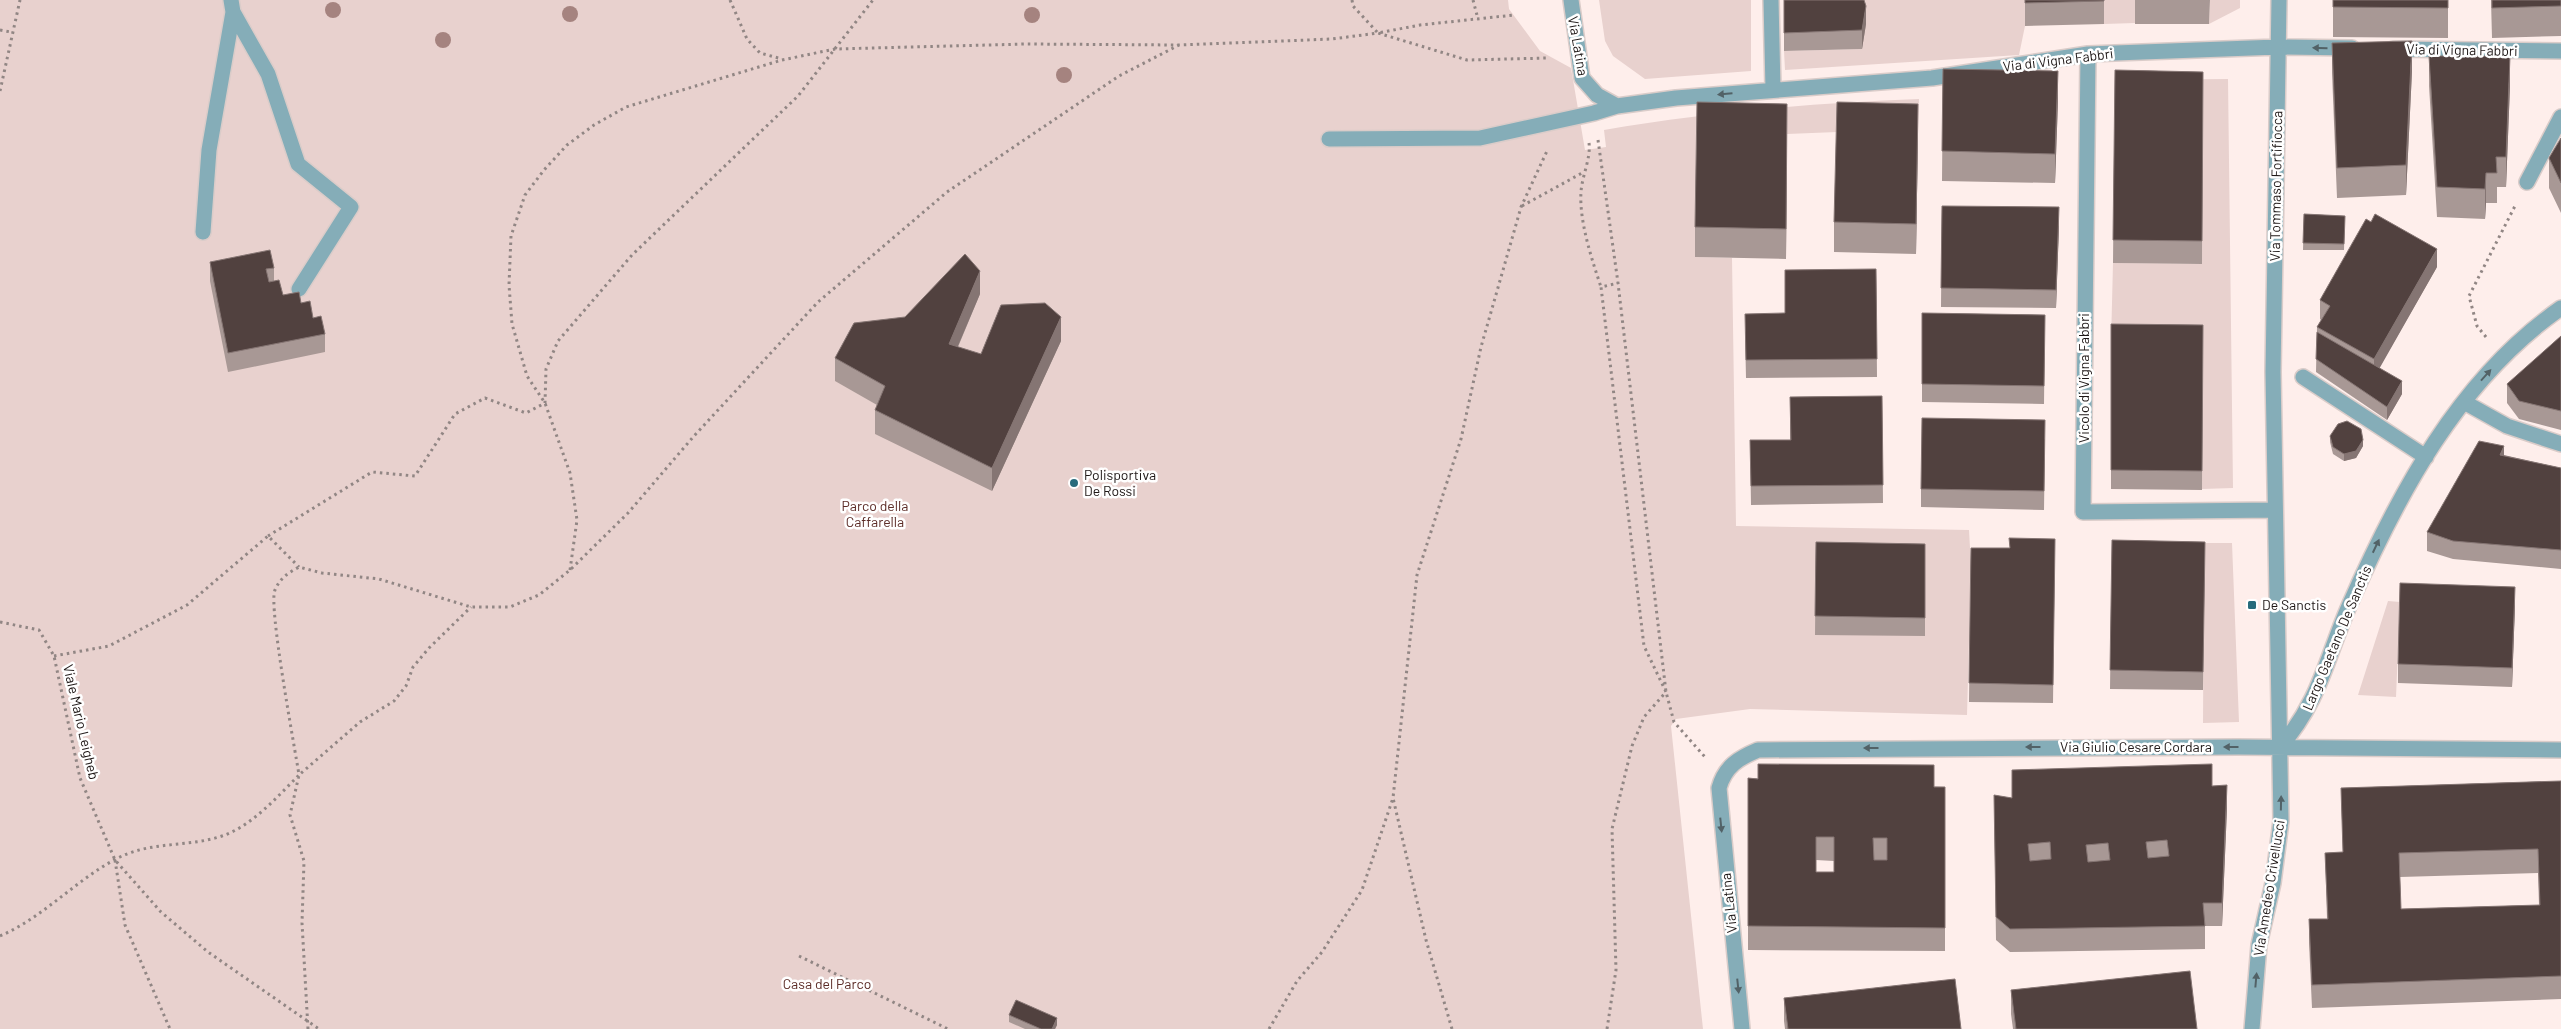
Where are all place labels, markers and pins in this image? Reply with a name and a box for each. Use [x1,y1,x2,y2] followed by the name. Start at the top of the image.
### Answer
[1084,466,1156,499] place label: Polisportiva De Rossi
[1068,477,1080,489] marker: Polisportiva De Rossi
[2262,596,2327,613] place label: De Sanctis
[2246,599,2258,611] marker: De Sanctis

